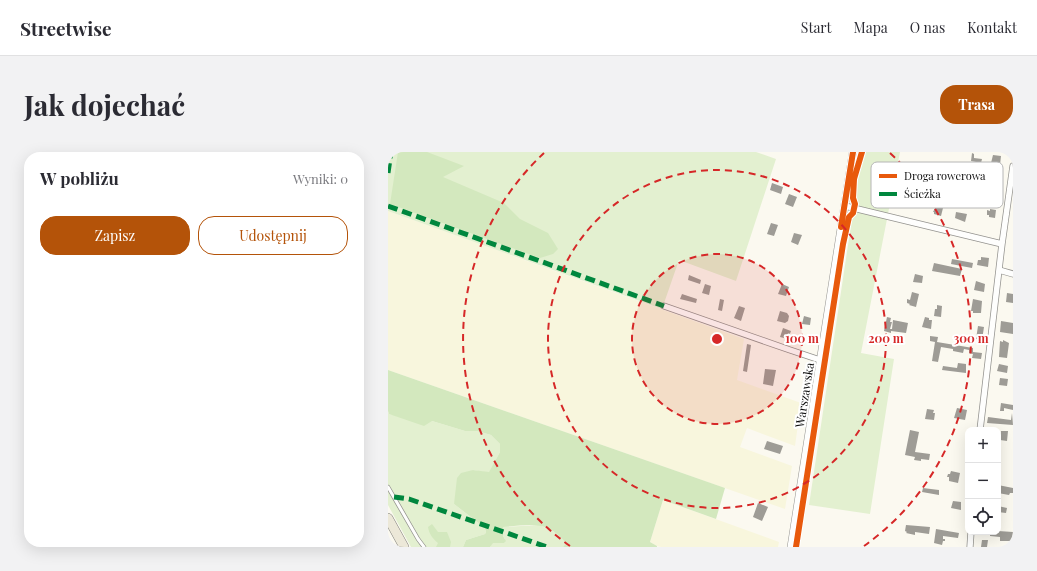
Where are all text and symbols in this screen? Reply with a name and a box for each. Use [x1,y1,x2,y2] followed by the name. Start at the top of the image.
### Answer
[20,15,112,41] text: Streetwise
[801,18,832,37] text: Start
[854,18,888,37] text: Mapa
[910,18,945,37] text: O nas
[967,18,1017,37] text: Kontakt
[940,85,1013,124] button: Trasa
[24,86,185,123] text: Jak dojechać
[871,162,1003,208] legend
[40,167,119,189] text: W pobliżu
[904,168,986,183] text: Droga rowerowa
[293,170,348,187] text: Wyniki: 0
[904,186,941,201] text: Ścieżka
[40,216,190,255] button: Zapisz
[198,216,348,255] button: Udostępnij
[785,330,819,346] text: 100 m
[868,330,904,346] text: 200 m
[954,330,989,346] text: 300 m
[710,332,724,346] centre of rings
[791,361,817,430] street label: Warszawska
[965,427,1001,535] map controls
[965,427,1001,463] button: +
[965,463,1001,499] button: −
[965,499,1001,535] button: locate

